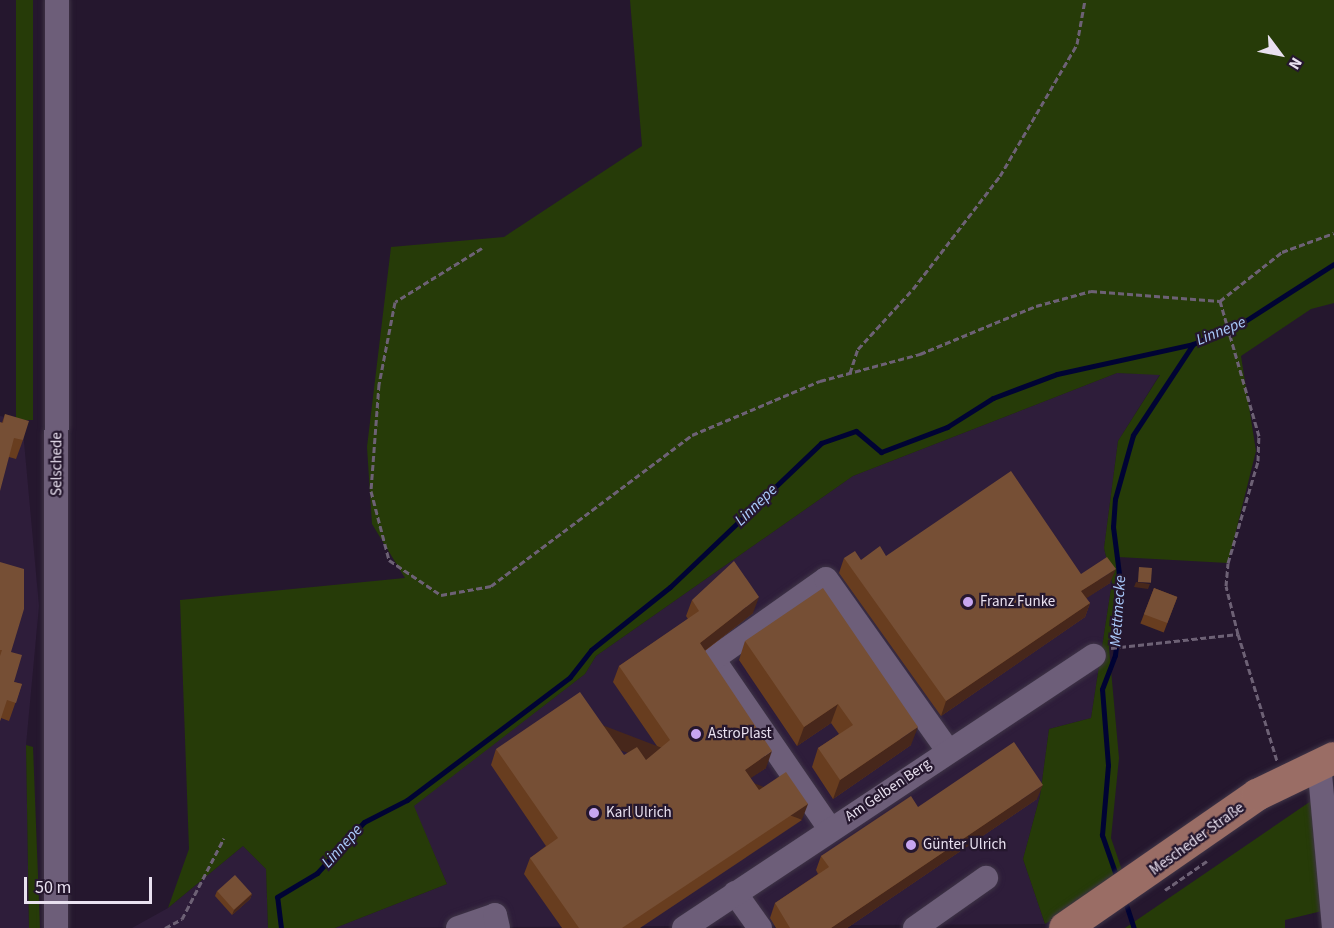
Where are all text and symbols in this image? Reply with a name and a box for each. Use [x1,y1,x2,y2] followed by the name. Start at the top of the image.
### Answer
[1250,24,1310,84] north arrow
[1283,53,1307,74] text: N
[1193,312,1249,350] water label: Linnepe
[48,432,66,496] street label: Selschede
[731,480,781,530] water label: Linnepe
[1106,575,1130,647] water label: Mettmecke
[980,593,1055,611] place label: Franz Funke
[961,595,975,609] marker: Franz Funke
[708,725,772,743] place label: AstroPlast
[689,727,703,741] marker: AstroPlast
[842,755,934,825] street label: Am Gelben Berg
[1146,799,1248,879] street label: Mescheder Straße
[606,804,672,822] place label: Karl Ulrich
[587,806,601,820] marker: Karl Ulrich
[318,820,366,872] water label: Linnepe
[923,836,1007,854] place label: Günter Ulrich
[904,838,918,852] marker: Günter Ulrich
[27,865,154,903] scale bar
[35,875,71,900] text: 50 m

